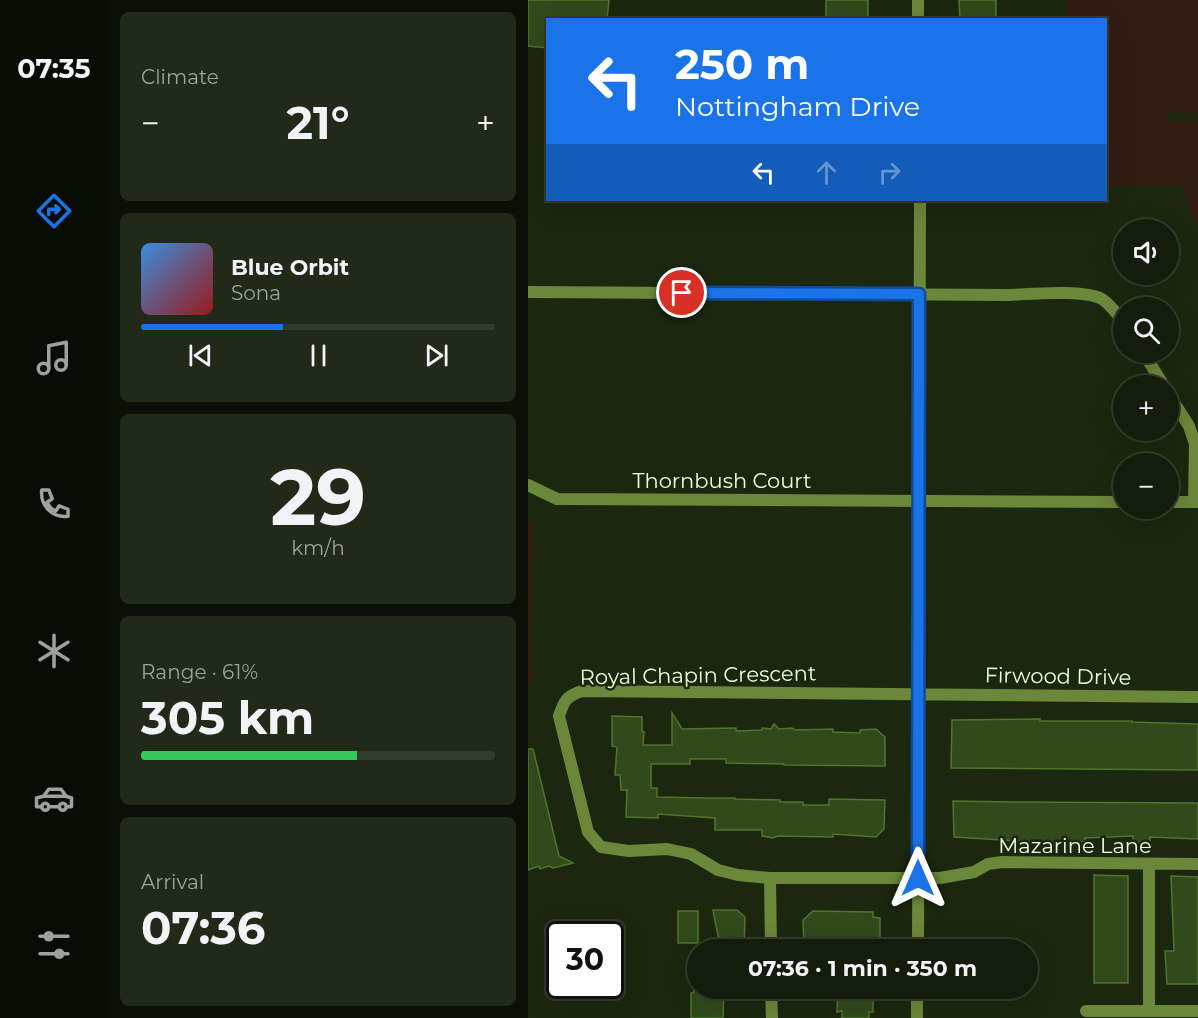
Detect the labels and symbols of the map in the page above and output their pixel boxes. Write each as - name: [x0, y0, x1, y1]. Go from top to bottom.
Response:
- pin: [656, 267, 707, 318]
- street label: Thornbush Court: [632, 468, 812, 493]
- street label: Royal Chapin Crescent: [579, 660, 817, 690]
- street label: Firwood Drive: [984, 662, 1132, 690]
- street label: Mazarine Lane: [998, 833, 1152, 858]
- position arrow: [886, 846, 950, 910]
- speed limit sign: 30: [546, 921, 624, 999]

